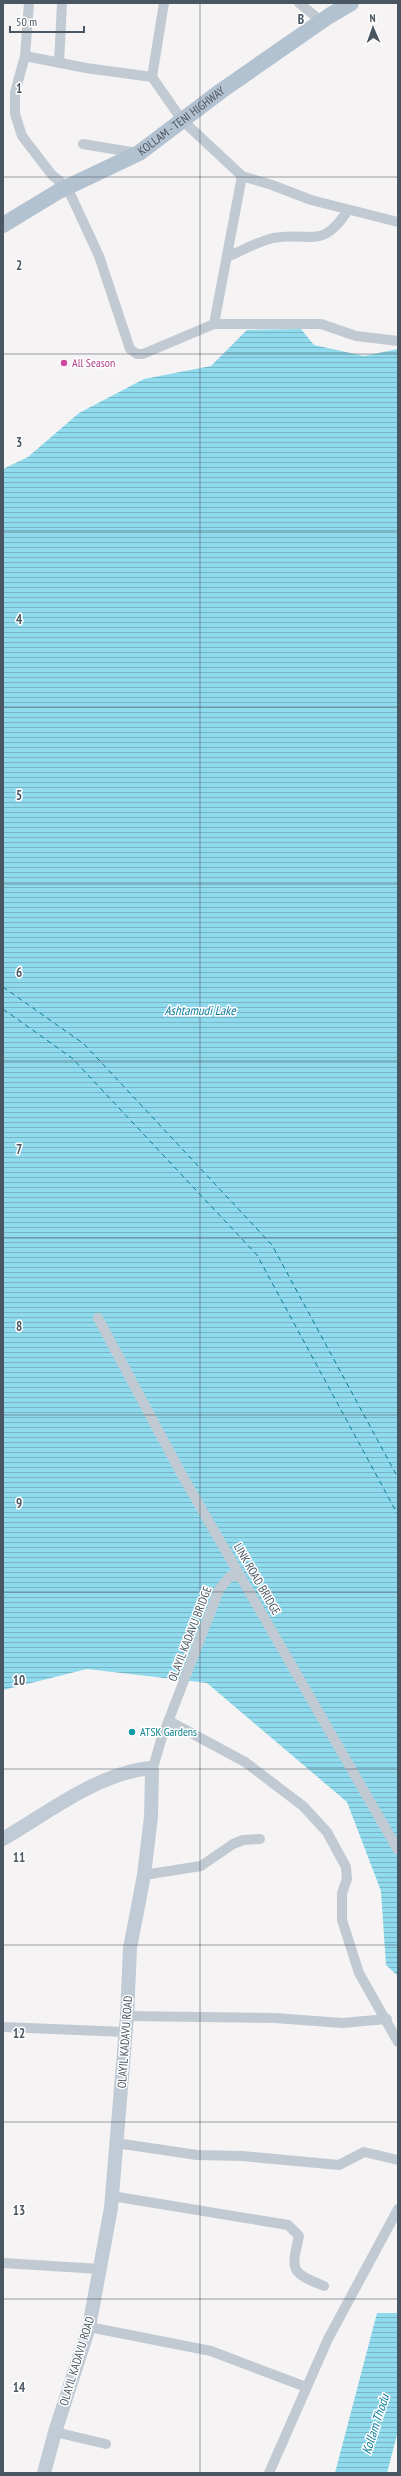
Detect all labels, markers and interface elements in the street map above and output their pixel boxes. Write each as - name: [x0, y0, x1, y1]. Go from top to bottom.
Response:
- scale bar: [10, 8, 84, 34]
- north arrow: [353, 8, 393, 48]
- text: B: [298, 11, 304, 28]
- text: N: [369, 11, 376, 25]
- text: 50 m: [16, 14, 37, 29]
- text: 1: [16, 80, 22, 97]
- street label: KOLLAM - TENI HIGHWAY: [134, 83, 228, 158]
- text: 2: [16, 257, 22, 274]
- place label: All Season: [72, 355, 115, 370]
- marker: All Season: [59, 358, 69, 368]
- text: 3: [16, 434, 22, 451]
- text: 4: [16, 611, 23, 628]
- text: 5: [16, 787, 22, 804]
- text: 6: [16, 964, 22, 981]
- water label: Ashtamudi Lake: [164, 1002, 237, 1019]
- text: 7: [16, 1141, 22, 1158]
- text: 8: [16, 1318, 22, 1335]
- text: 9: [16, 1495, 22, 1512]
- street label: LINK ROAD BRIDGE: [231, 1540, 284, 1617]
- street label: OLAYIL KADAVU BRIDGE: [165, 1584, 215, 1683]
- text: 10: [13, 1672, 25, 1689]
- place label: ATSK Gardens: [140, 1724, 197, 1739]
- marker: ATSK Gardens: [127, 1727, 137, 1737]
- text: 11: [13, 1849, 25, 1866]
- street label: OLAYIL KADAVU ROAD: [114, 1995, 135, 2089]
- text: 12: [13, 2025, 25, 2042]
- text: 13: [13, 2202, 25, 2219]
- street label: OLAYIL KADAVU ROAD: [56, 2314, 97, 2407]
- text: 14: [13, 2379, 26, 2396]
- water label: Kollam Thodu: [358, 2391, 394, 2456]

